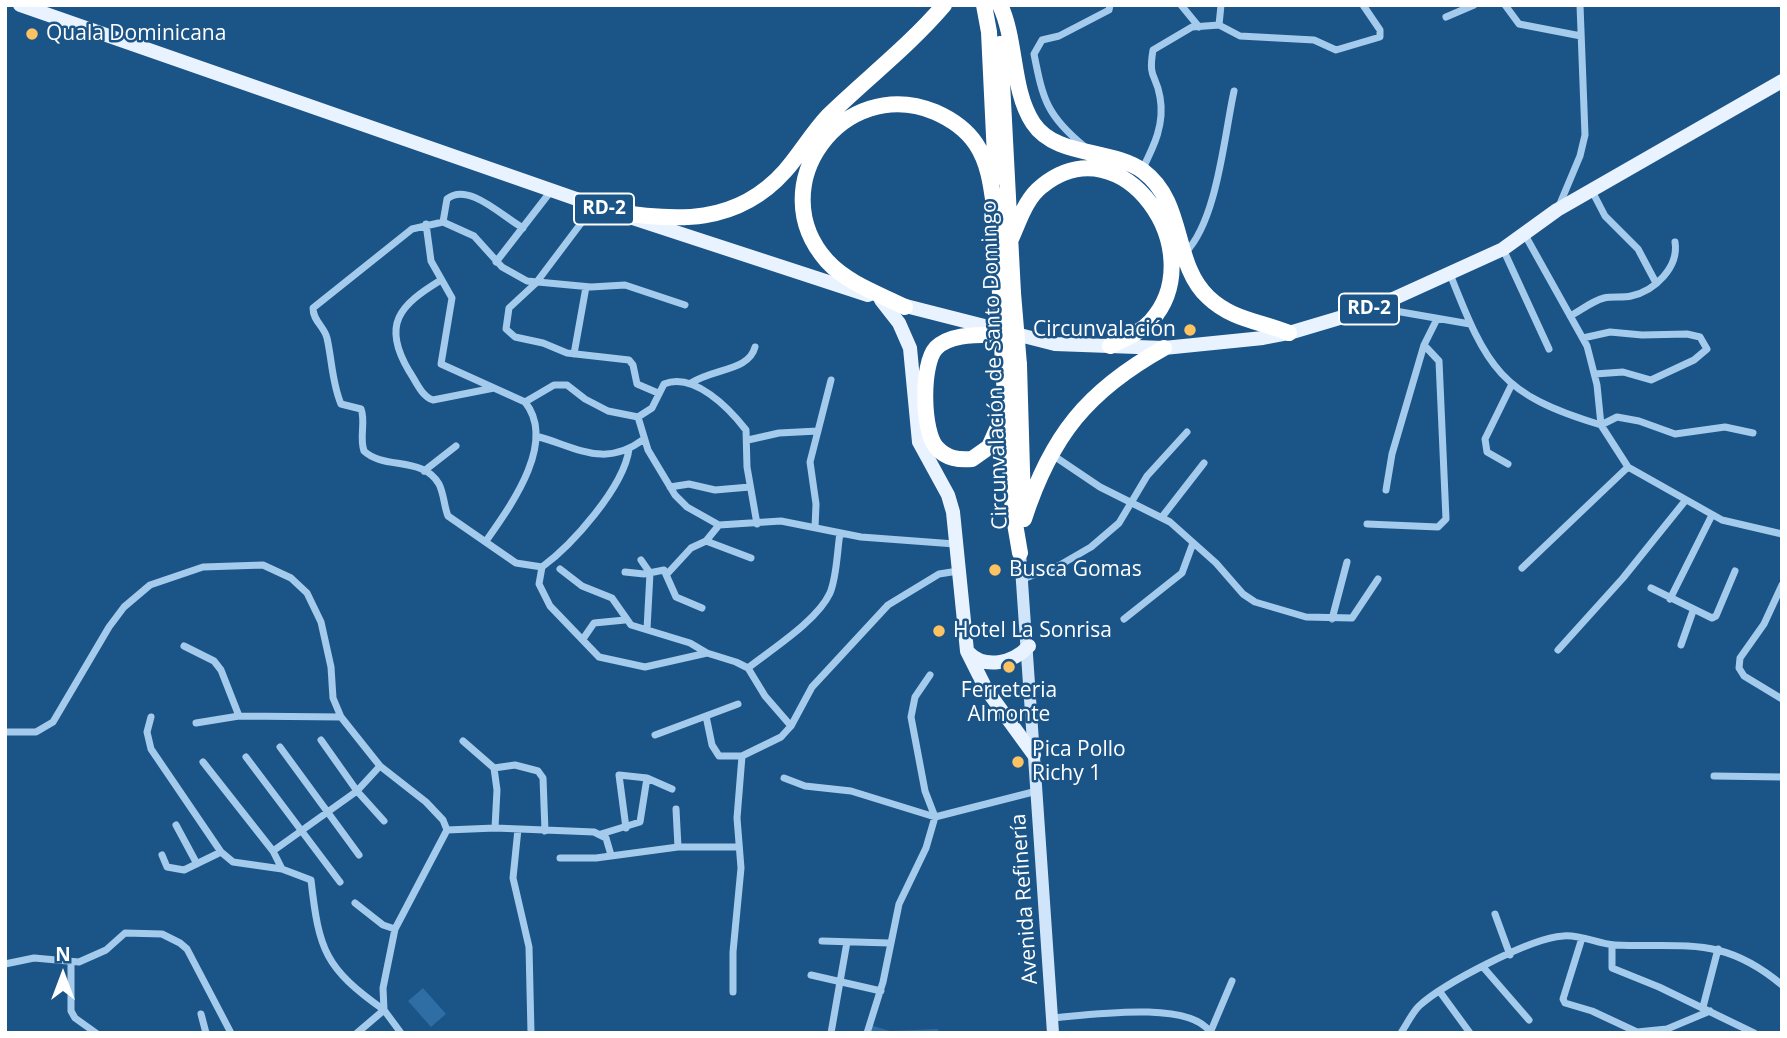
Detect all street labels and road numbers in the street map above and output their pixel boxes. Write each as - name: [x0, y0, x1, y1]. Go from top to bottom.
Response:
- road number: RD-2: [574, 194, 634, 224]
- street label: Circunvalación de Santo Domingo: [977, 200, 1013, 530]
- road number: RD-2: [1339, 294, 1399, 324]
- street label: Avenida Refinería: [1006, 813, 1044, 985]

